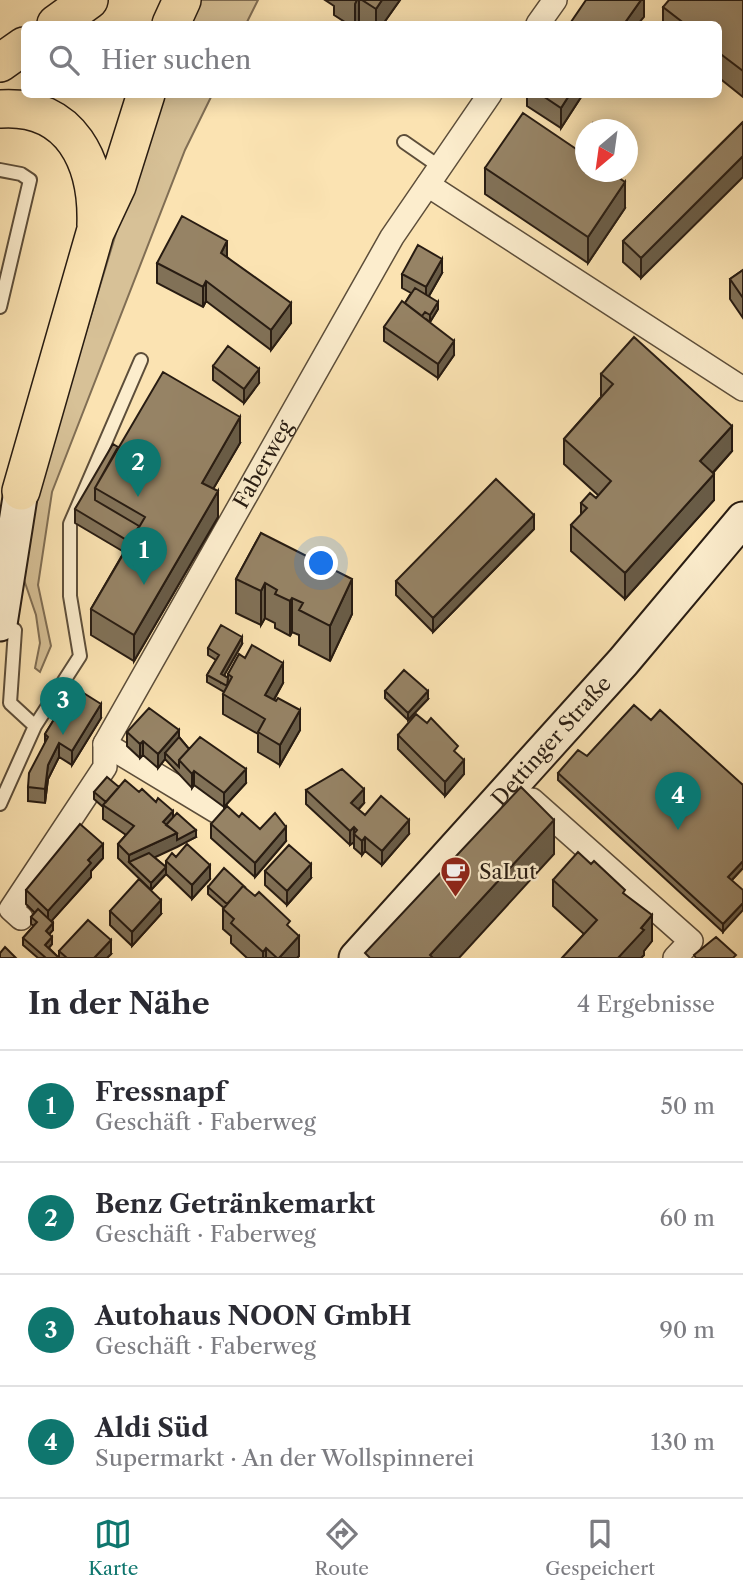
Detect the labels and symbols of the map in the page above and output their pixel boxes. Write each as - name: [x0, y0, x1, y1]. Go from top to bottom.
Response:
- north arrow: [575, 119, 638, 182]
- street label: Faberweg: [228, 415, 298, 513]
- pin: 2: [115, 439, 161, 497]
- pin: 1: [121, 527, 167, 585]
- your location: [304, 546, 338, 580]
- street label: Dettinger Straße: [486, 671, 616, 811]
- pin: 3: [40, 677, 86, 735]
- pin: 4: [655, 772, 701, 830]
- cafe icon: SaLut: [439, 855, 473, 899]
- place label: SaLut: [479, 859, 537, 884]

